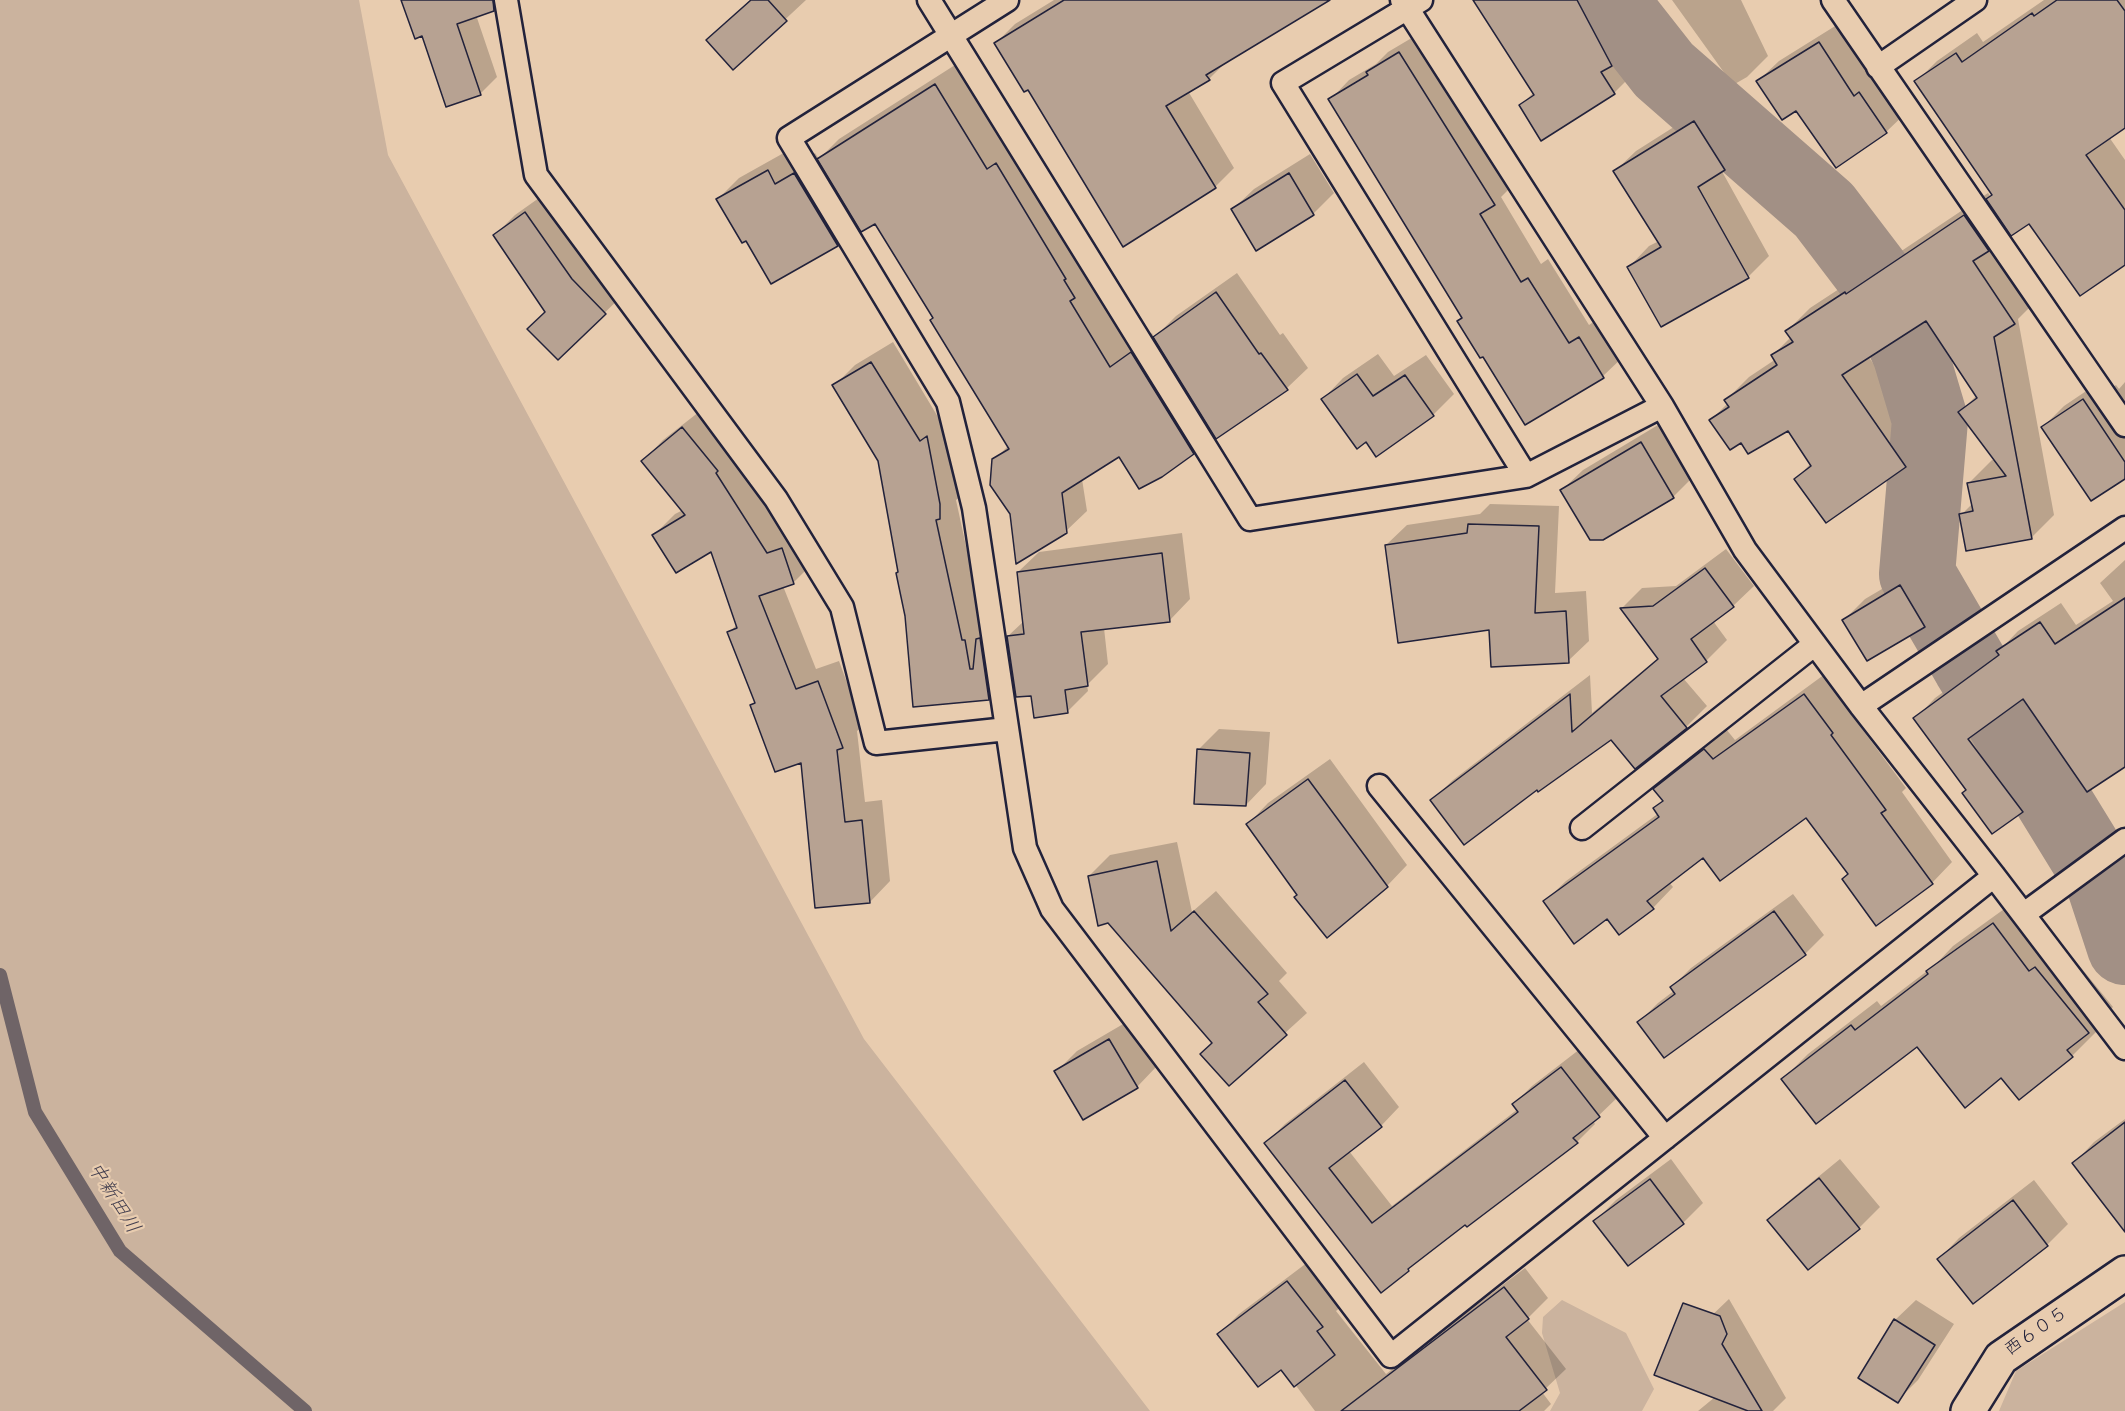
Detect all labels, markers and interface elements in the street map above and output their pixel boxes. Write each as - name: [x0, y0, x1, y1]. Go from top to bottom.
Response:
- water label: 中新田川: [81, 1159, 143, 1239]
- street label: 西６０５: [2001, 1304, 2073, 1362]

